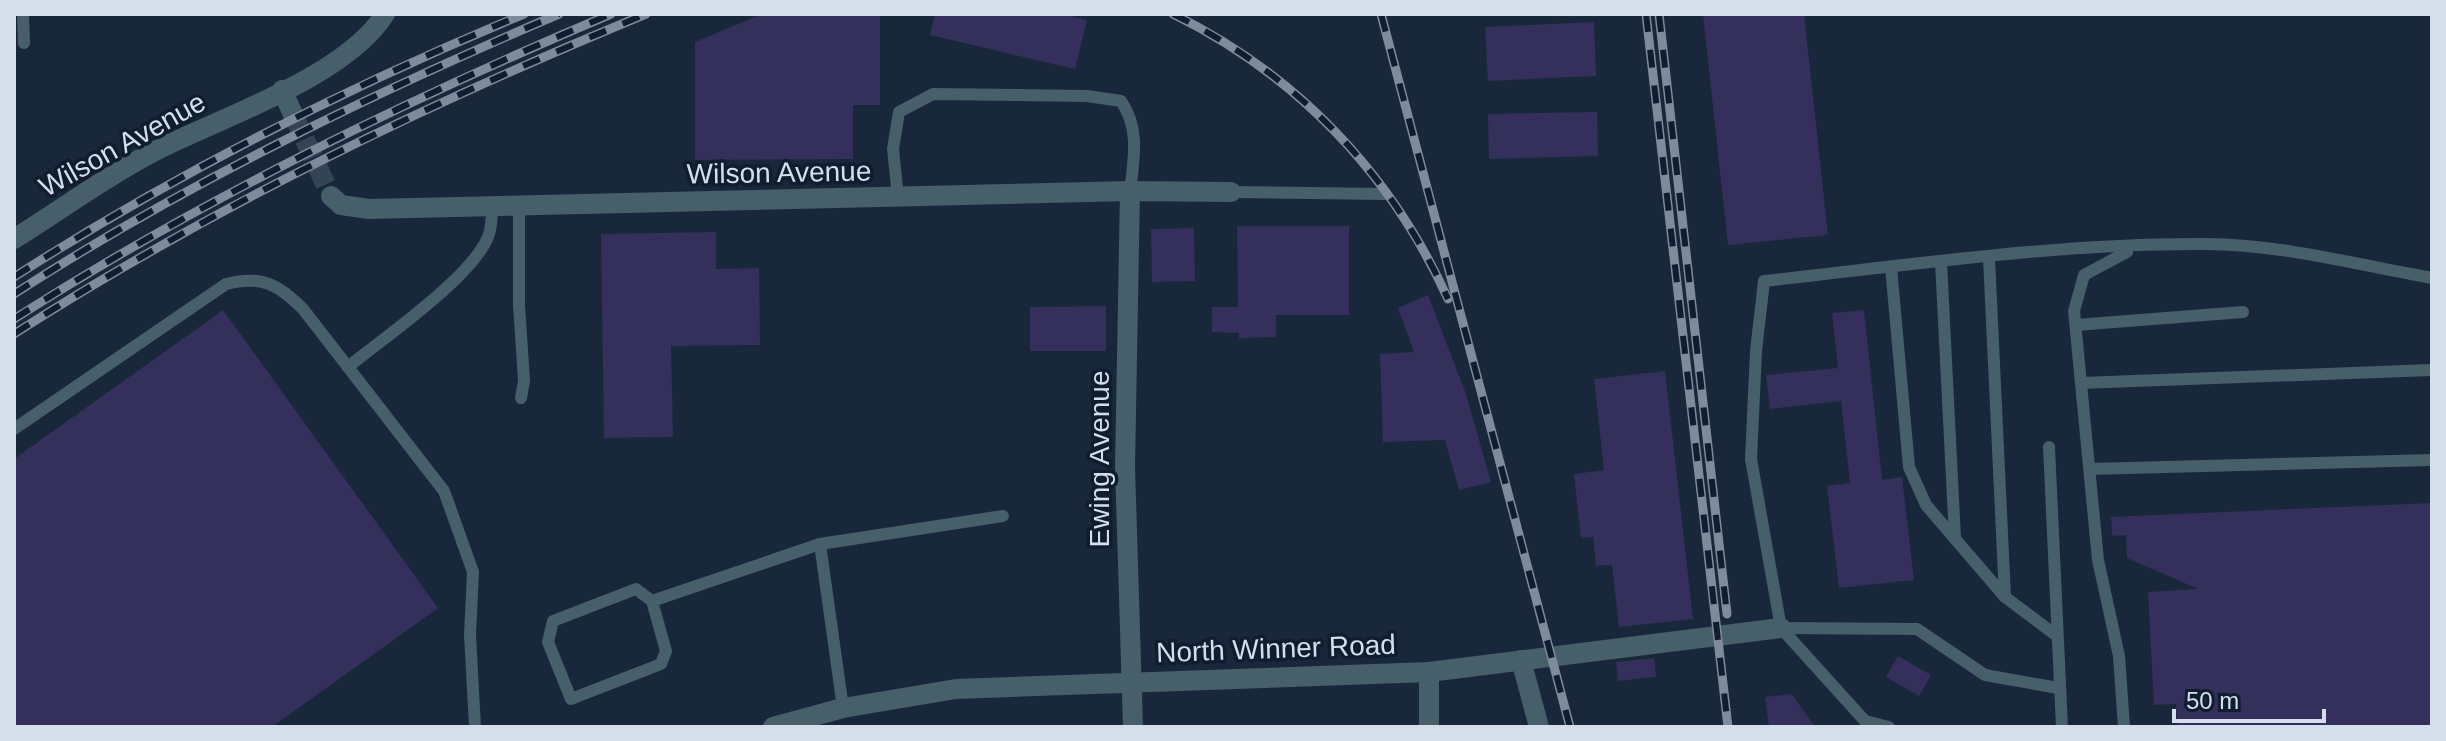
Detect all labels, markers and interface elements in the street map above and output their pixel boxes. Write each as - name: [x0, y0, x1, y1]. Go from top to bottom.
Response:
- street label: Wilson Avenue: [34, 86, 211, 203]
- street label: Wilson Avenue: [686, 155, 872, 190]
- street label: Ewing Avenue: [1084, 371, 1115, 547]
- street label: North Winner Road: [1156, 629, 1396, 668]
- scale bar: [2174, 673, 2324, 723]
- text: 50 m: [2186, 687, 2239, 714]

